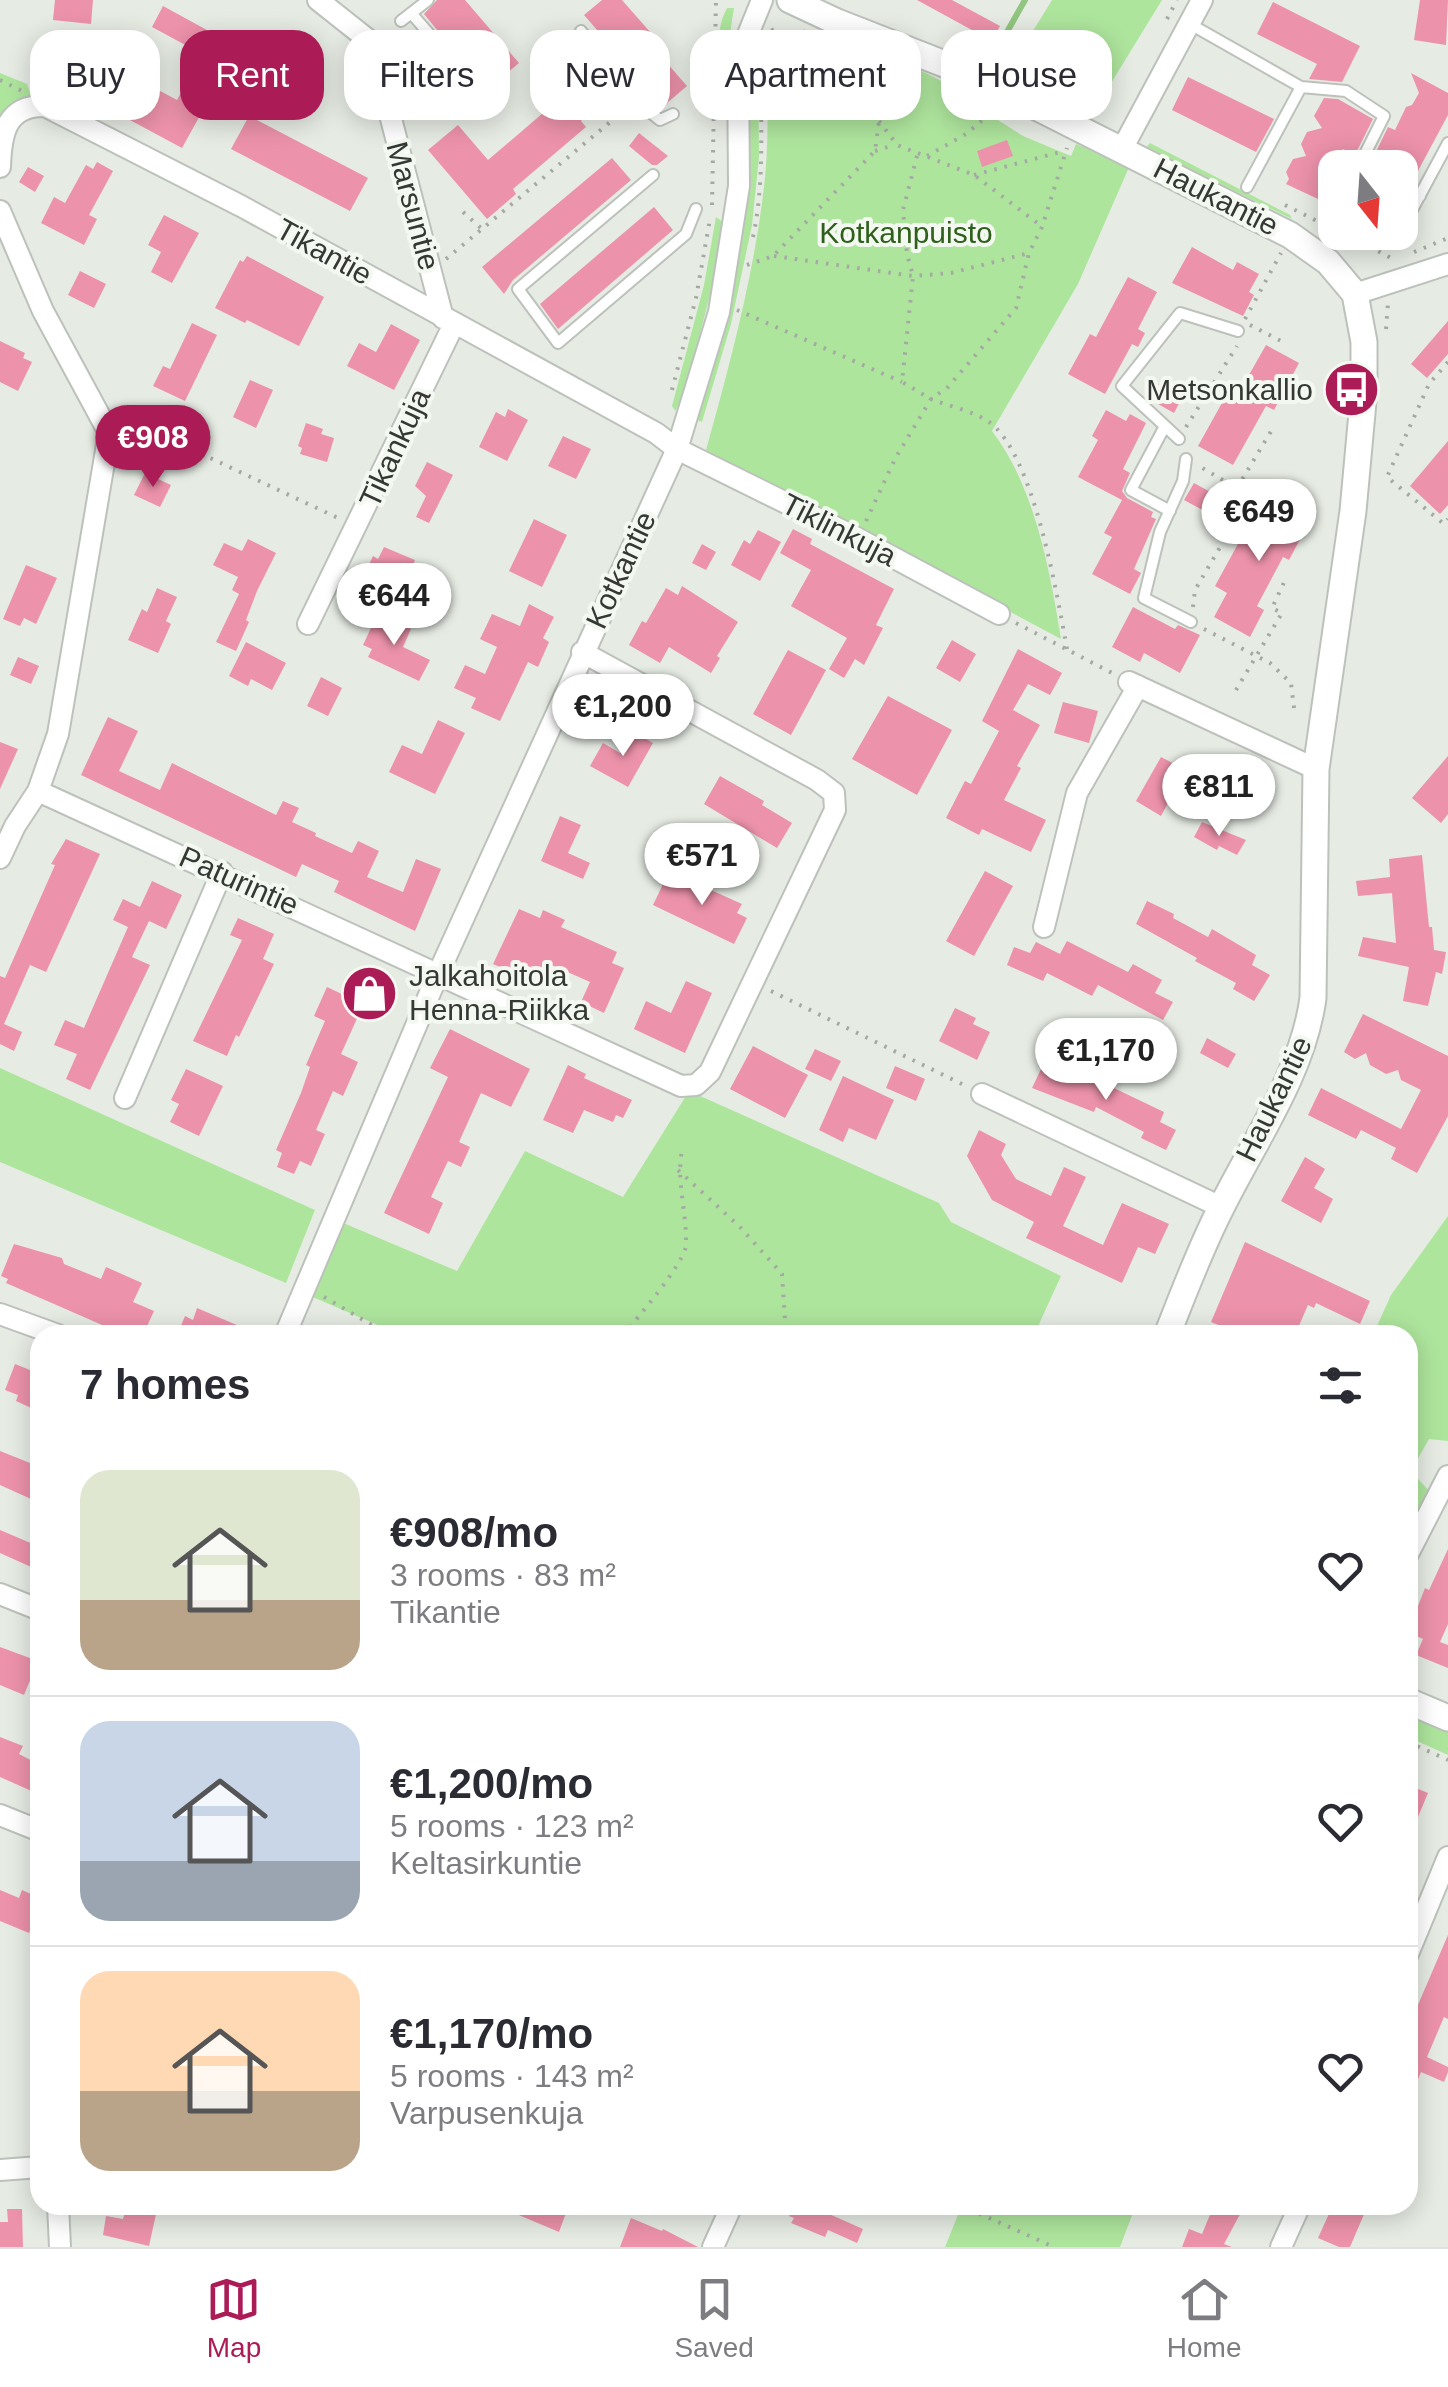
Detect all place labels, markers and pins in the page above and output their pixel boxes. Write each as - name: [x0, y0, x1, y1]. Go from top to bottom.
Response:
- bus stop icon: Metsonkallio: [1322, 360, 1382, 420]
- place label: Metsonkallio: [1146, 373, 1313, 406]
- pin: €908: [94, 405, 212, 490]
- pin: €649: [1200, 479, 1318, 564]
- pin: €644: [335, 563, 453, 648]
- pin: €1,200: [542, 674, 704, 759]
- pin: €811: [1160, 754, 1278, 839]
- pin: €571: [643, 823, 761, 908]
- place label: Jalkahoitola Henna-Riikka: [409, 959, 589, 1026]
- shop icon: Jalkahoitola Henna-Riikka: [340, 963, 400, 1023]
- pin: €1,170: [1025, 1018, 1187, 1103]

